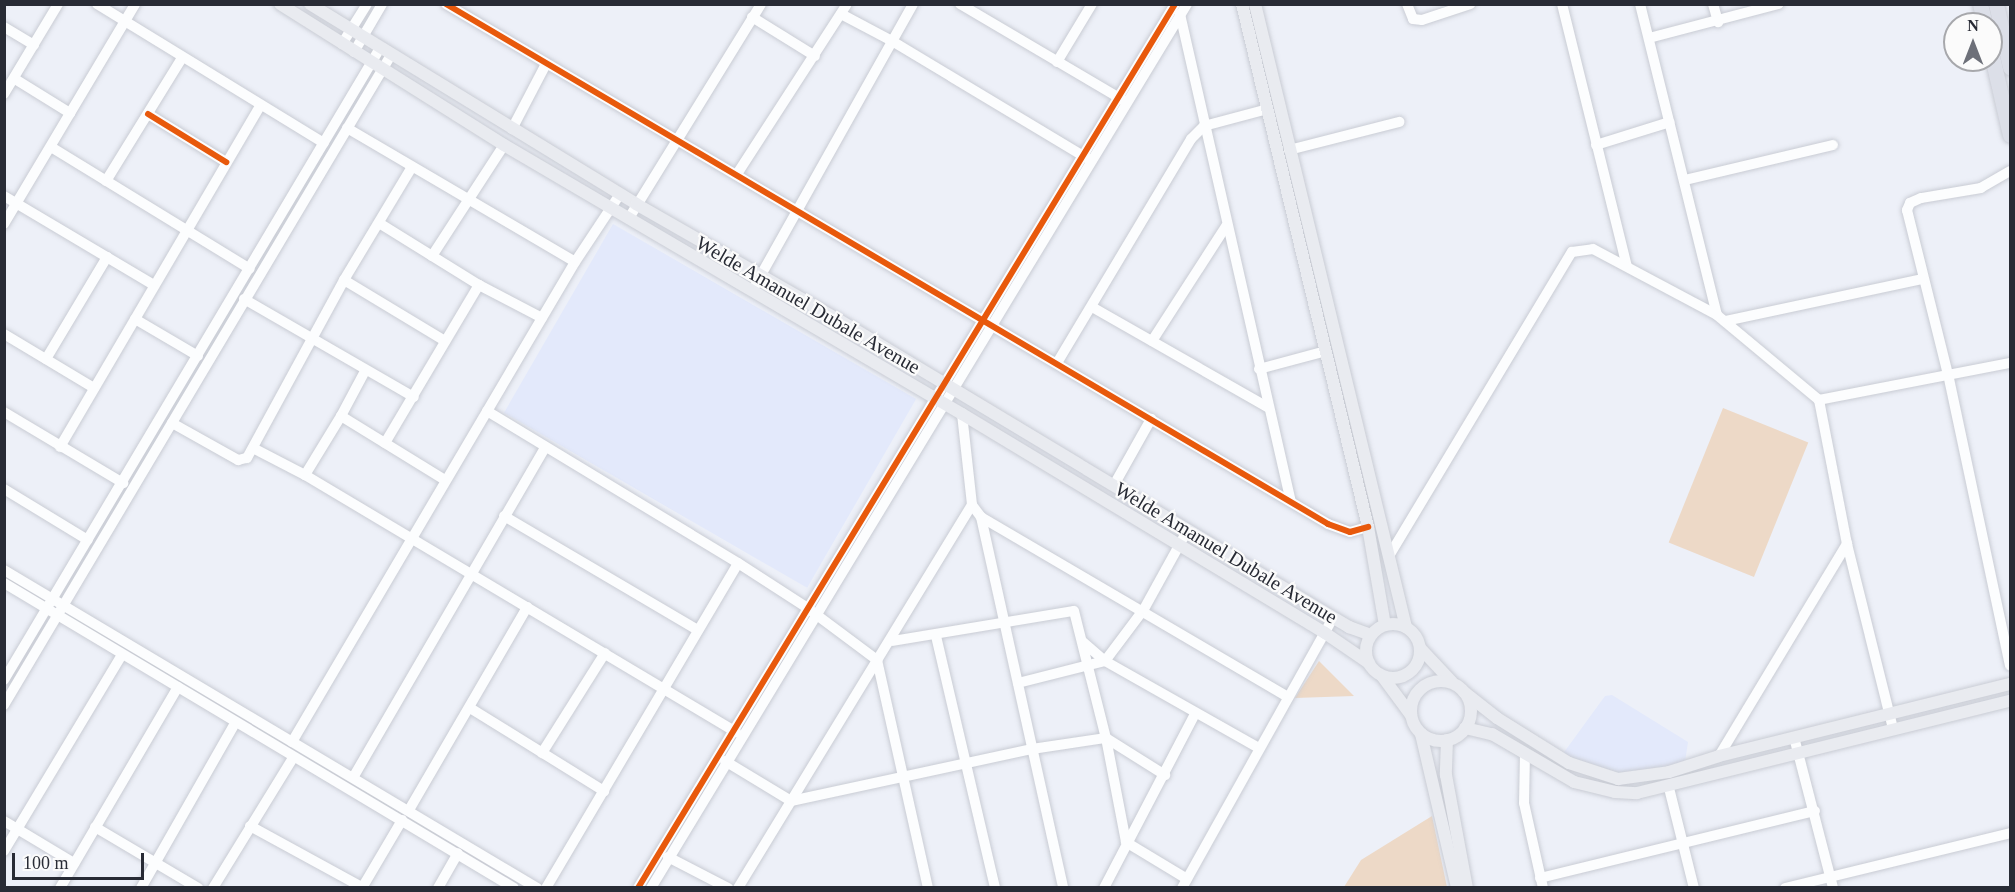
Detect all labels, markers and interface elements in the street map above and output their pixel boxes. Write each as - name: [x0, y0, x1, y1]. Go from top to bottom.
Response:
- north arrow: [1943, 12, 2003, 72]
- text: N: [1967, 17, 1979, 34]
- street label: Welde Amanuel Dubale Avenue: [691, 230, 925, 380]
- street label: Welde Amanuel Dubale Avenue: [1110, 476, 1342, 630]
- scale bar: [15, 841, 147, 879]
- text: 100 m: [23, 853, 69, 873]

